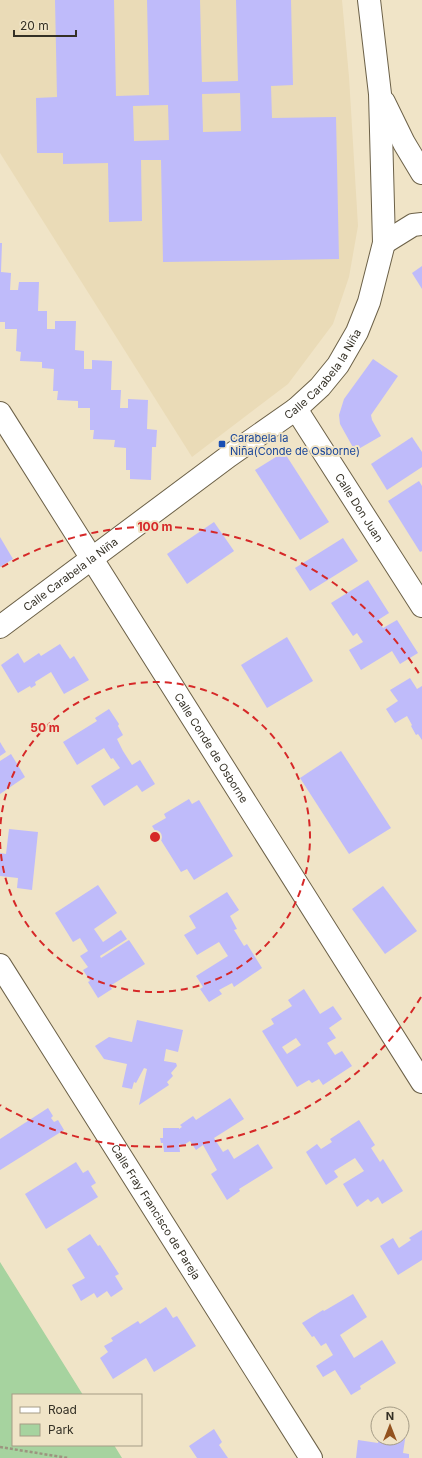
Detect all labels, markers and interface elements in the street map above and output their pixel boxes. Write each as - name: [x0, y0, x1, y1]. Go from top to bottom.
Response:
- scale bar: [14, 12, 76, 38]
- text: 20 m: [20, 18, 49, 33]
- street label: Calle Carabela la Niña: [281, 326, 364, 422]
- place label: Carabela la Niña(Conde de Osborne): [230, 431, 360, 458]
- marker: Carabela la Niña(Conde de Osborne): [217, 439, 227, 449]
- street label: Calle Don Juan: [332, 471, 386, 544]
- text: 100 m: [137, 519, 173, 534]
- street label: Calle Carabela la Niña: [20, 535, 121, 614]
- street label: Calle Conde de Osborne: [171, 690, 251, 806]
- text: 50 m: [30, 720, 60, 735]
- centre of rings: [148, 830, 162, 844]
- street label: Calle Fray Francisco de Pareja: [108, 1142, 204, 1282]
- legend: [12, 1394, 142, 1446]
- text: Road: [48, 1402, 77, 1417]
- north arrow: [370, 1406, 410, 1446]
- text: N: [386, 1409, 394, 1423]
- text: Park: [48, 1422, 74, 1437]

